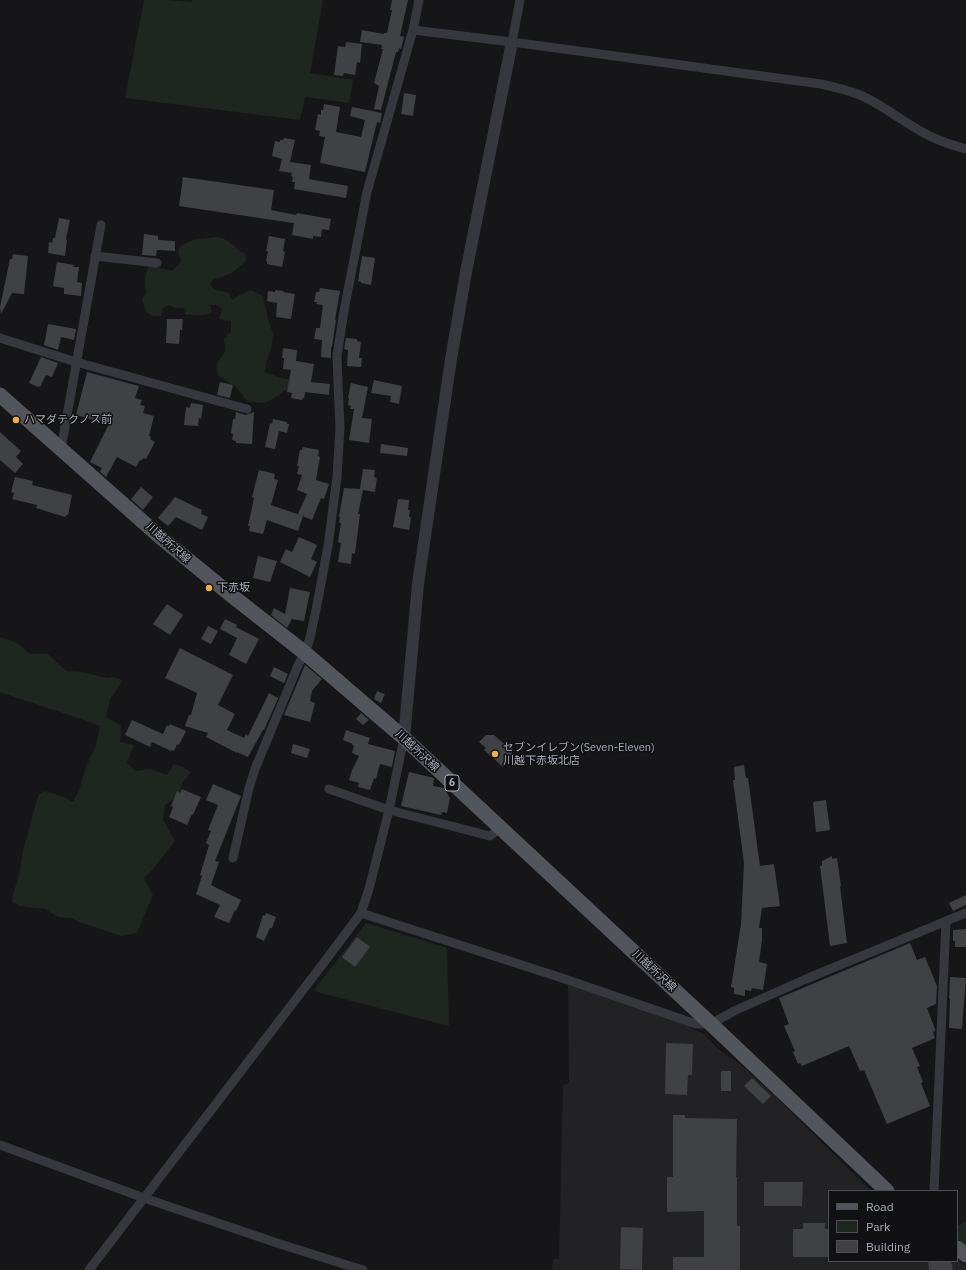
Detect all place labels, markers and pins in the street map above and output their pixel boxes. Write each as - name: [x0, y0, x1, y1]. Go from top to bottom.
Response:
- place label: ハマダテクノス前: [24, 413, 112, 427]
- marker: ハマダテクノス前: [11, 415, 21, 425]
- place label: 下赤坂: [217, 581, 250, 595]
- marker: 下赤坂: [204, 583, 214, 593]
- place label: セブンイレブン(Seven-Eleven) 川越下赤坂北店: [503, 741, 655, 767]
- marker: セブンイレブン(Seven-Eleven) 川越下赤坂北店: [490, 749, 500, 759]

